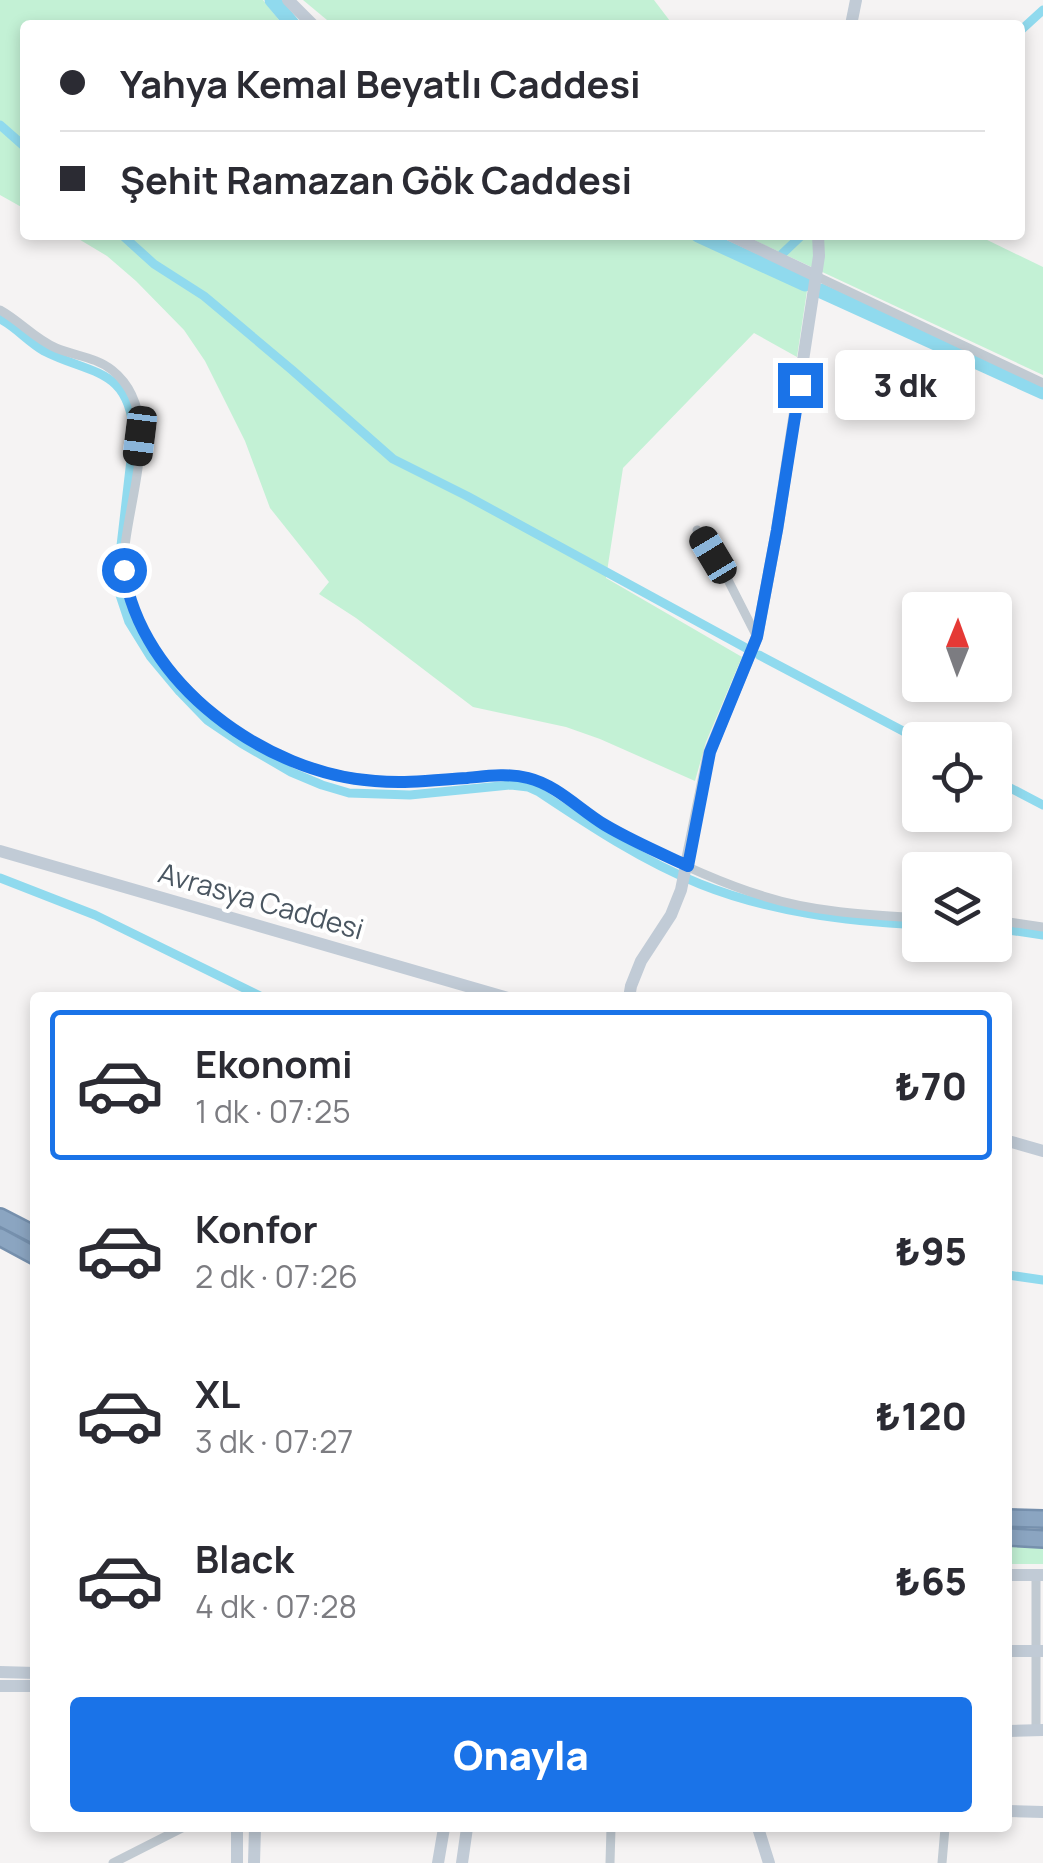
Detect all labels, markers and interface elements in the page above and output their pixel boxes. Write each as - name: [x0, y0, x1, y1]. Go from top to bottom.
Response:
- text: Yahya Kemal Beyatlı Caddesi: [120, 57, 641, 109]
- text: Şehit Ramazan Gök Caddesi: [120, 153, 632, 205]
- callout: 3 dk: [835, 350, 975, 420]
- route end: [778, 363, 823, 408]
- text: 3 dk: [874, 363, 936, 407]
- car: [121, 404, 159, 468]
- car: [685, 522, 741, 588]
- route start: [102, 548, 147, 593]
- north arrow: [902, 592, 1012, 702]
- map controls: [902, 592, 1012, 962]
- button: locate: [902, 722, 1012, 832]
- button: layers: [902, 852, 1012, 962]
- street label: Avrasya Caddesi: [154, 853, 368, 947]
- text: Ekonomi: [195, 1037, 353, 1089]
- icon: car: [75, 1040, 165, 1130]
- text: ₺70: [895, 1059, 967, 1111]
- text: 1 dk · 07:25: [195, 1089, 351, 1133]
- text: Konfor: [195, 1202, 318, 1254]
- icon: car: [75, 1205, 165, 1295]
- text: ₺95: [895, 1224, 967, 1276]
- text: 2 dk · 07:26: [195, 1254, 358, 1298]
- text: XL: [195, 1367, 240, 1419]
- icon: car: [75, 1370, 165, 1460]
- text: ₺120: [875, 1389, 967, 1441]
- text: 3 dk · 07:27: [195, 1419, 353, 1463]
- text: Black: [195, 1532, 294, 1584]
- icon: car: [75, 1535, 165, 1625]
- text: ₺65: [895, 1554, 967, 1606]
- text: 4 dk · 07:28: [195, 1584, 357, 1628]
- button: Onayla: [70, 1697, 972, 1812]

